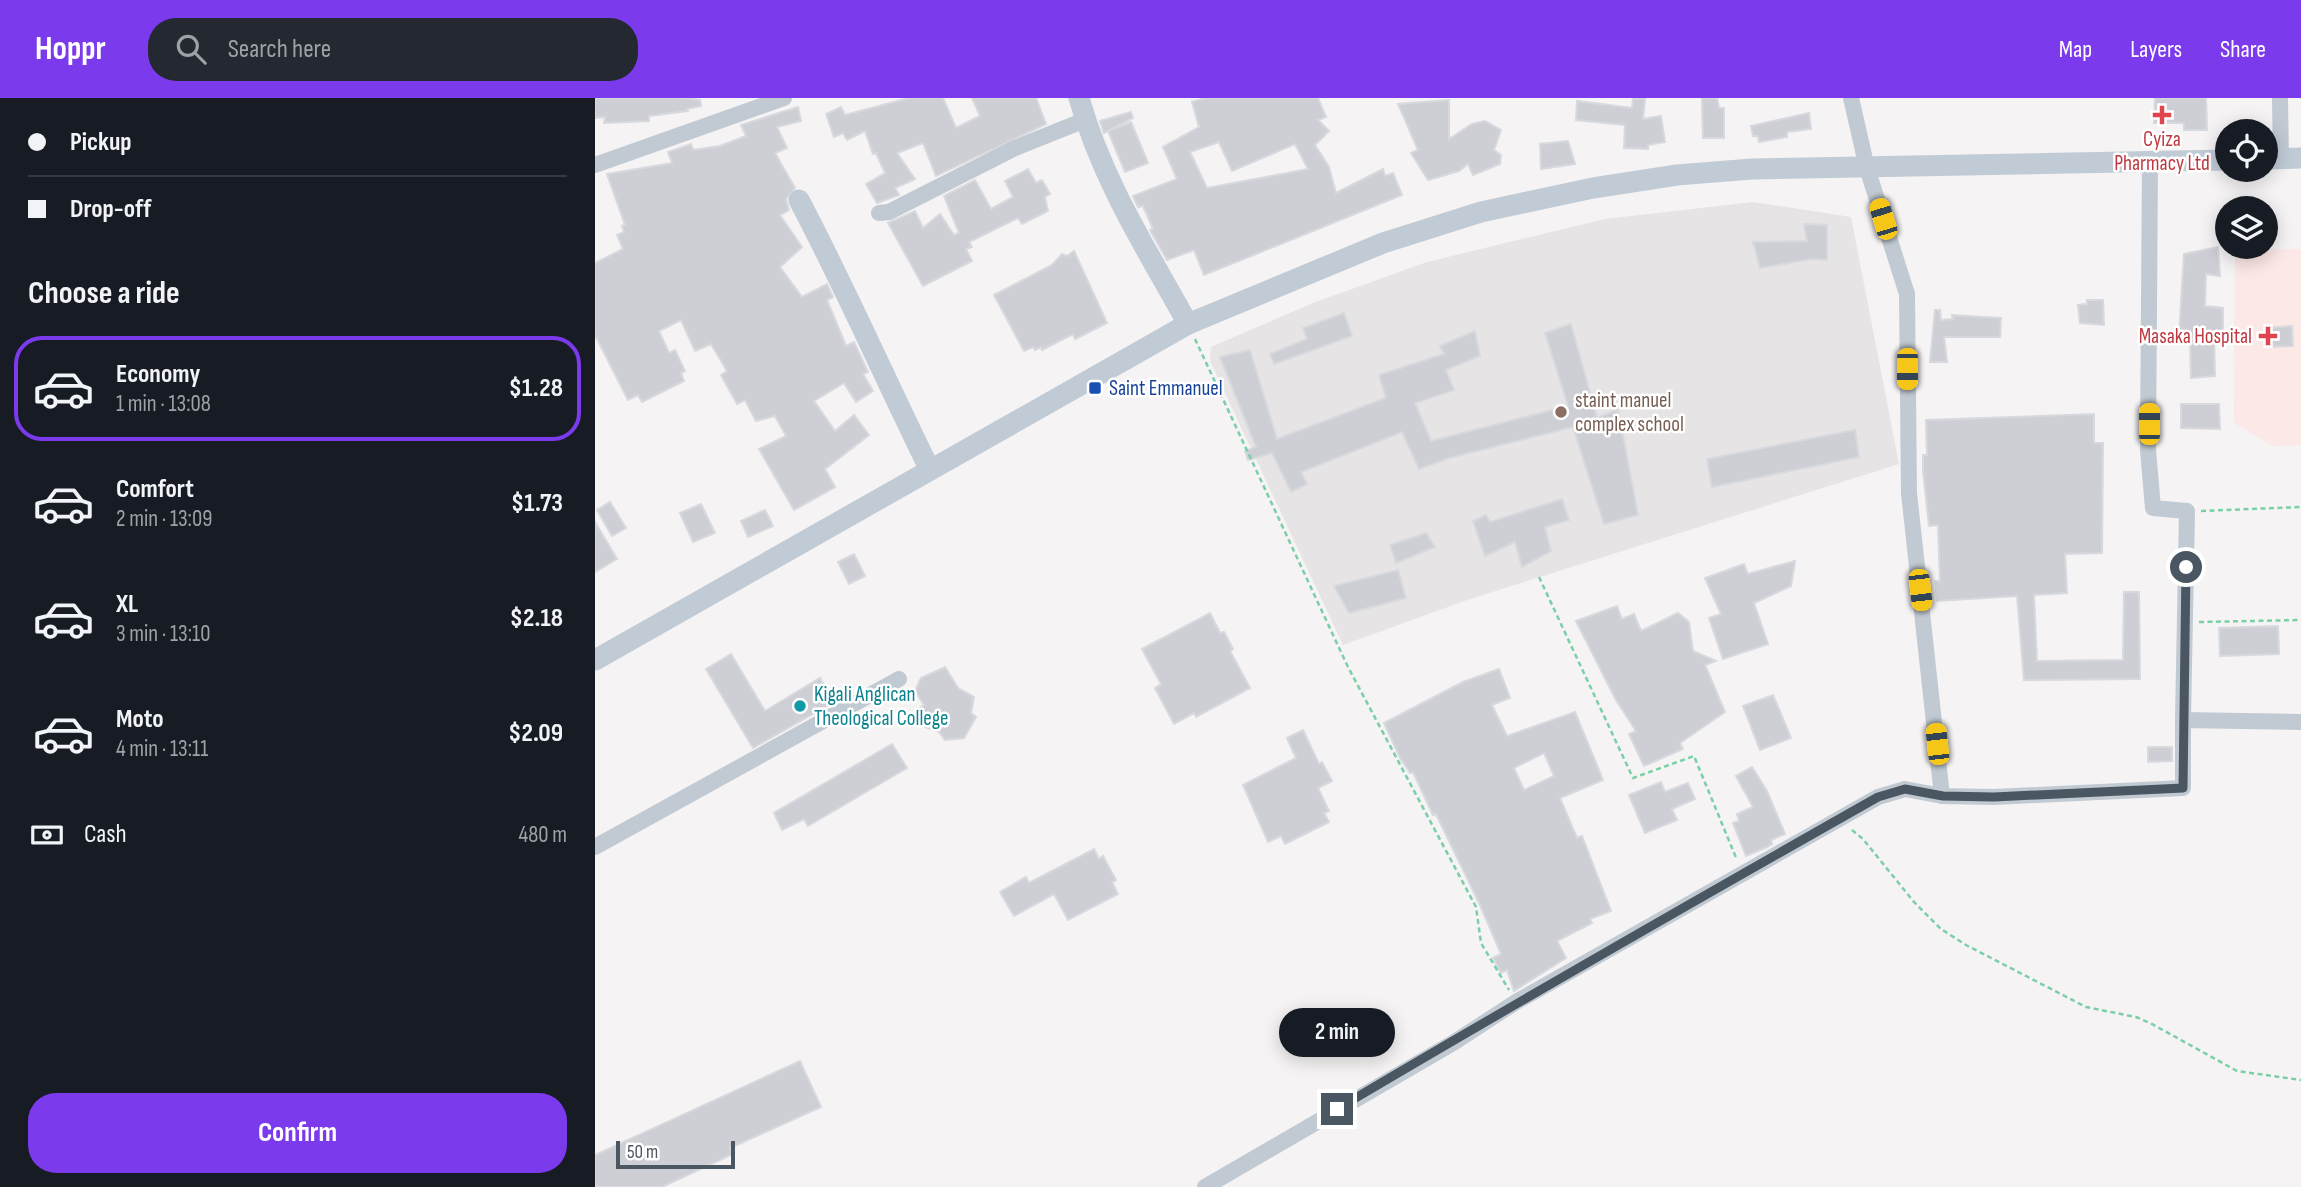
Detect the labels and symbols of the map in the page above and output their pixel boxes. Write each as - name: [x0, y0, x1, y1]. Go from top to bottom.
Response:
- marker: Cyiza Pharmacy Ltd: [2154, 107, 2170, 123]
- place label: Cyiza Pharmacy Ltd: [2114, 127, 2210, 176]
- car: [1867, 196, 1900, 242]
- place label: Masaka Hospital: [2139, 324, 2252, 349]
- marker: Masaka Hospital: [2258, 326, 2278, 346]
- car: [1897, 348, 1918, 390]
- place label: Saint Emmanuel: [1109, 376, 1223, 401]
- marker: Saint Emmanuel: [1087, 380, 1103, 396]
- place label: staint manuel complex school: [1575, 388, 1684, 437]
- car: [2139, 403, 2160, 445]
- marker: staint manuel complex school: [1553, 404, 1569, 420]
- route start: [2170, 551, 2202, 583]
- car: [1908, 568, 1933, 612]
- place label: Kigali Anglican Theological College: [814, 682, 948, 731]
- marker: Kigali Anglican Theological College: [792, 698, 808, 714]
- car: [1925, 722, 1950, 766]
- callout: 2 min: [1279, 1007, 1395, 1056]
- route end: [1321, 1093, 1353, 1125]
- scale bar: [616, 1138, 735, 1170]

